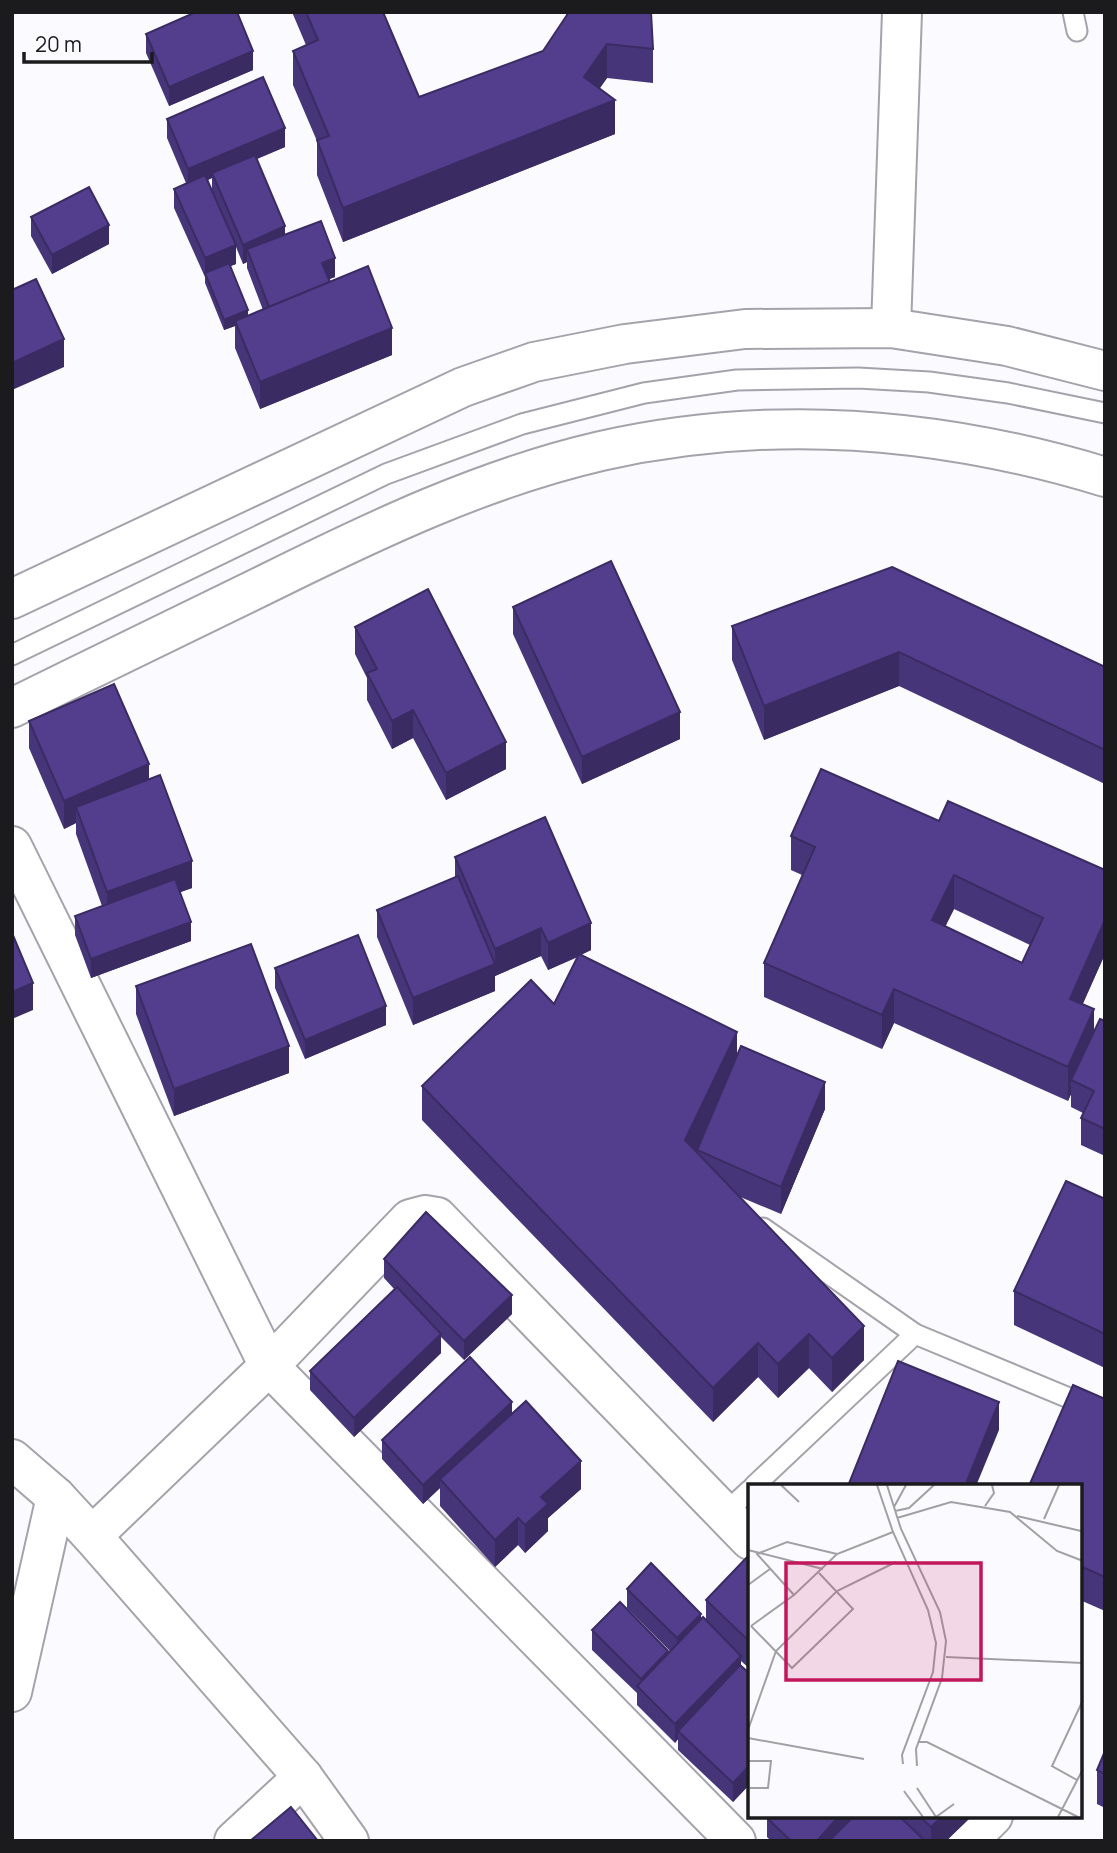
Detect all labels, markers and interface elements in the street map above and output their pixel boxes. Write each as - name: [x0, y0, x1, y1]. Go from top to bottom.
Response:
- scale bar: [24, 21, 152, 65]
- text: 20 m: [35, 30, 82, 58]
- inset map: [748, 1484, 1082, 1818]

